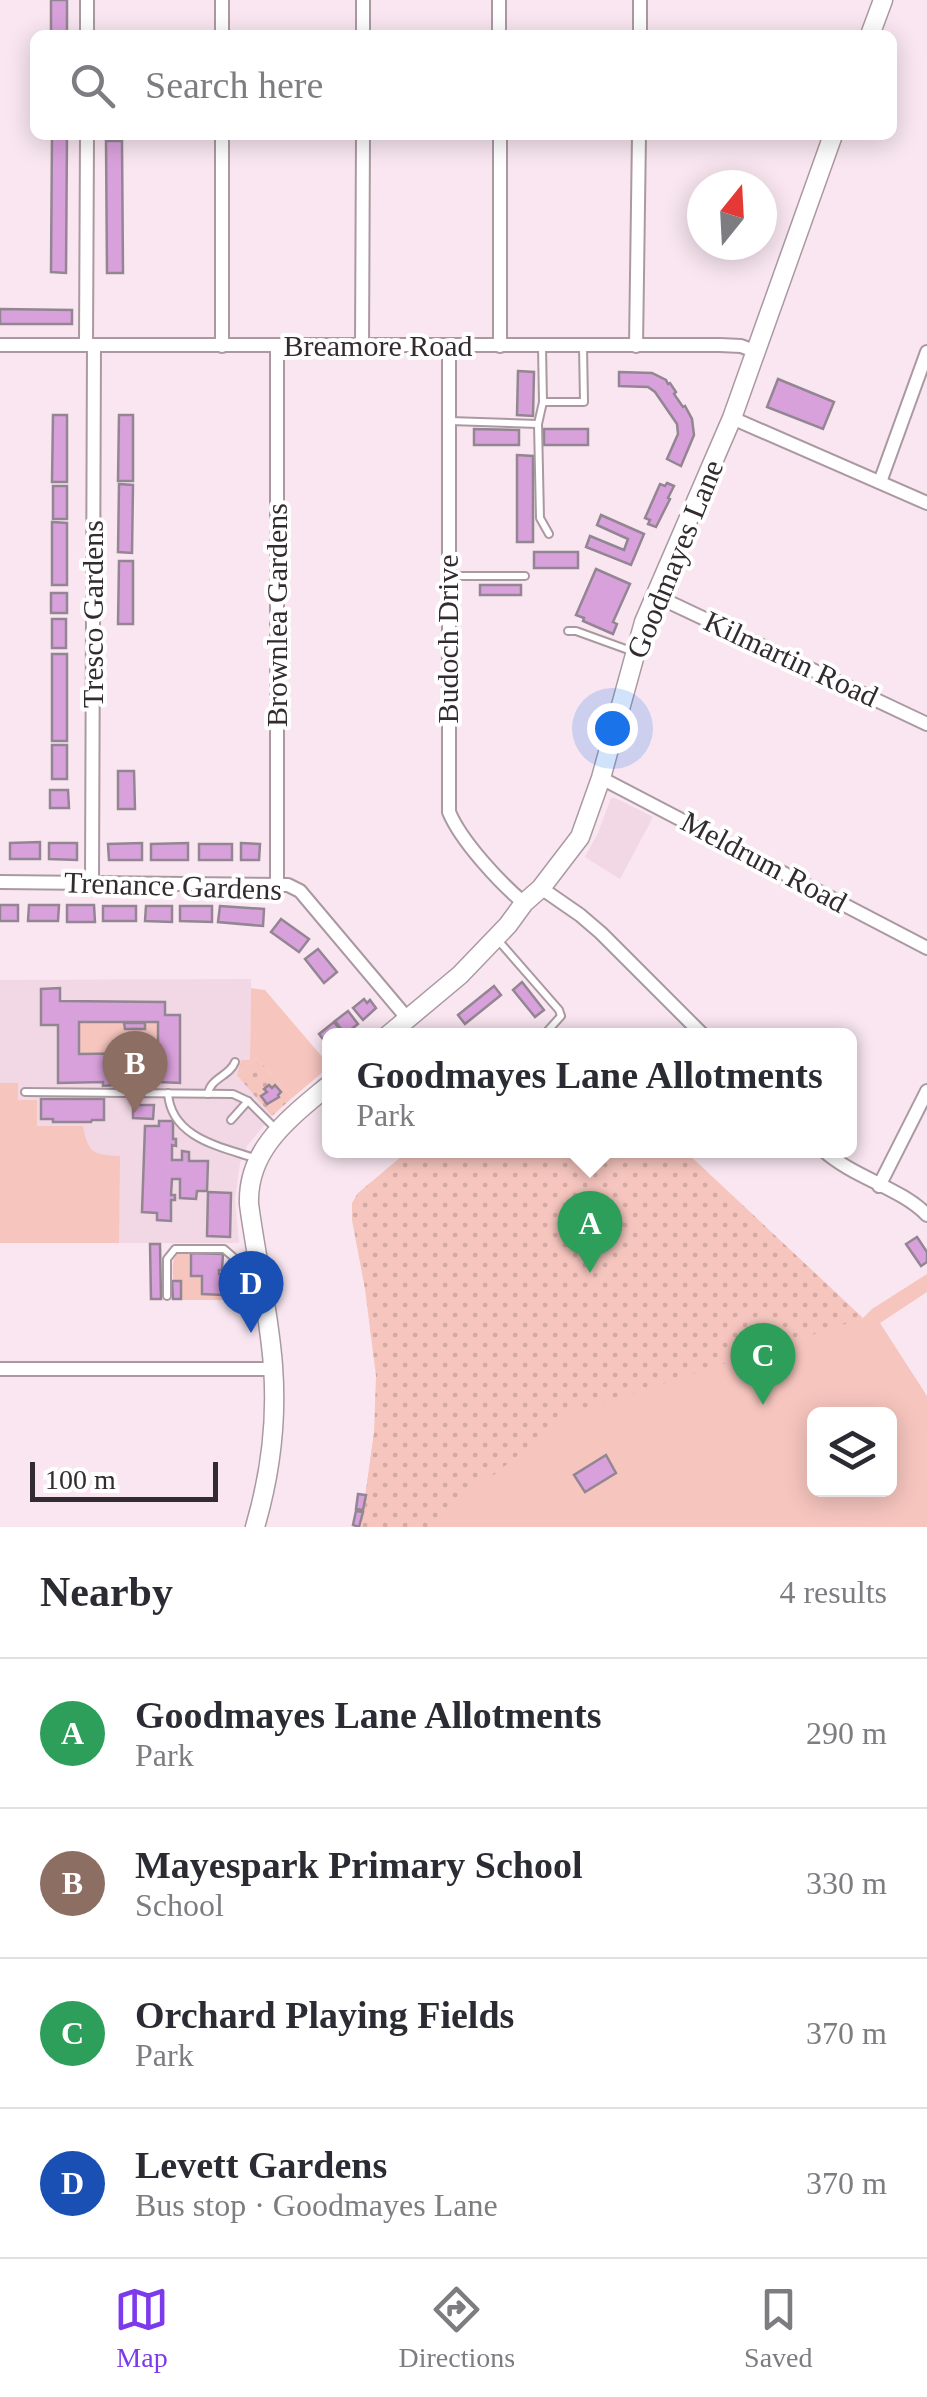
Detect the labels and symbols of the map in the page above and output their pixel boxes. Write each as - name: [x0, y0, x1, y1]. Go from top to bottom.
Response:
- north arrow: [687, 170, 777, 260]
- street label: Breamore Road: [283, 329, 473, 362]
- street label: Goodmayes Lane: [620, 455, 729, 663]
- street label: Brownlea Gardens: [260, 503, 293, 727]
- street label: Tresco Gardens: [76, 520, 109, 708]
- street label: Budoch Drive: [431, 554, 464, 724]
- street label: Kilmartin Road: [699, 604, 883, 713]
- your location: [587, 703, 638, 754]
- street label: Meldrum Road: [676, 804, 853, 919]
- street label: Trenance Gardens: [64, 865, 283, 906]
- pin: B: [102, 1030, 168, 1113]
- pin: A: [558, 1190, 622, 1273]
- pin: D: [218, 1250, 284, 1333]
- pin: C: [730, 1322, 796, 1405]
- scale bar: [30, 1457, 218, 1502]

